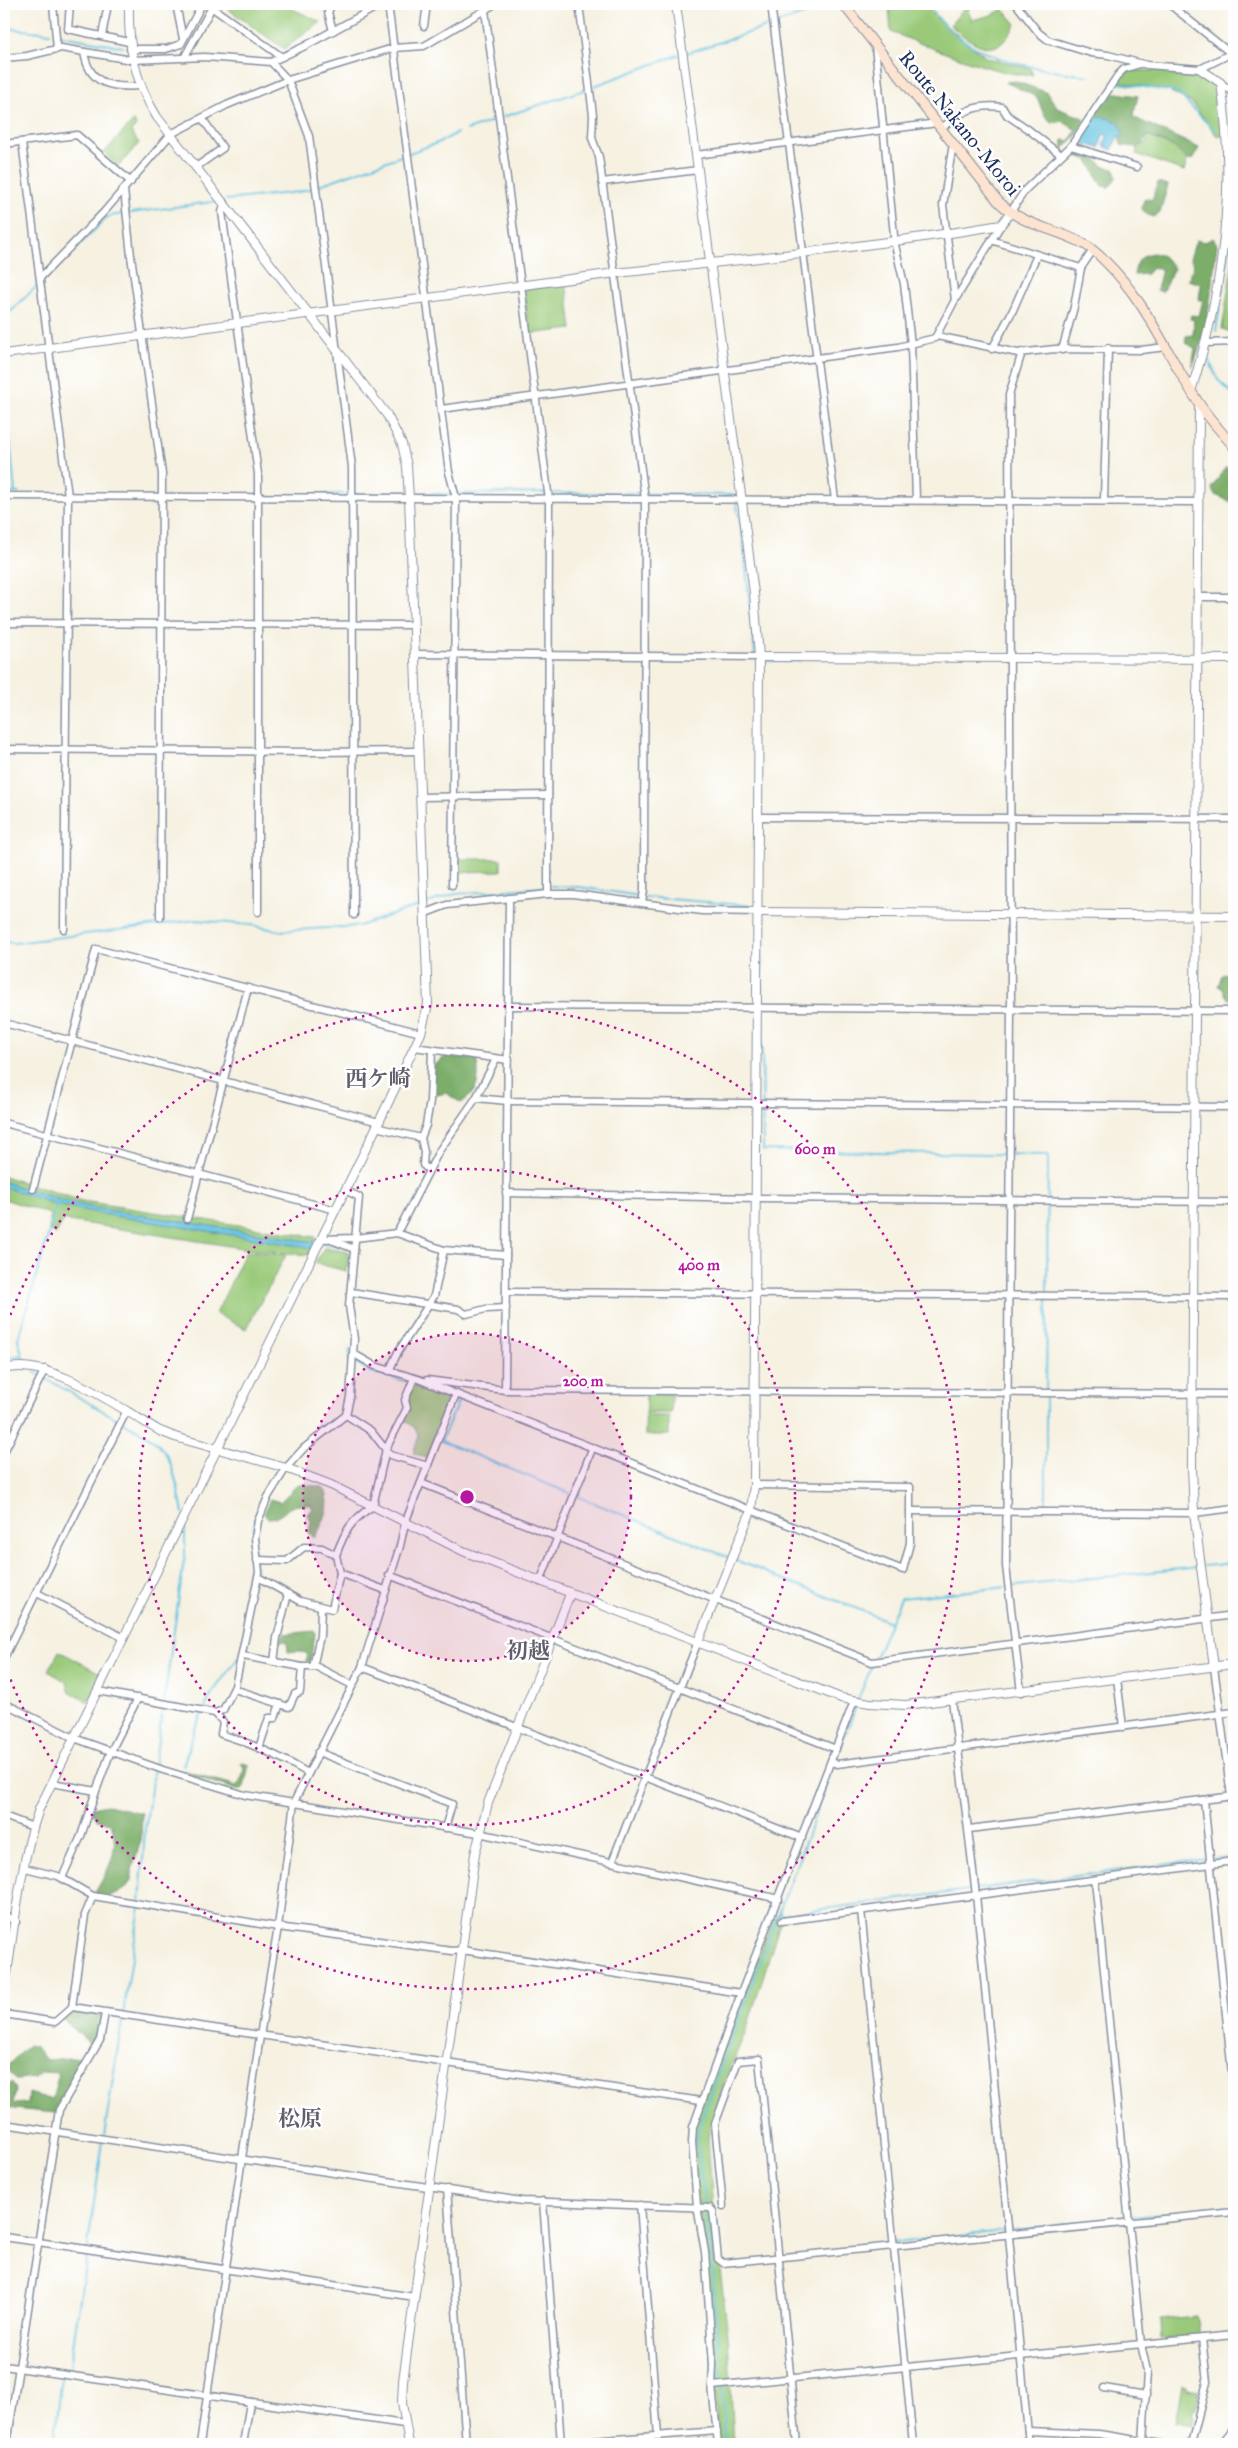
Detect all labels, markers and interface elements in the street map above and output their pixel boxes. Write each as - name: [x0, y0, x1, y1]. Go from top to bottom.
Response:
- street label: Route Nakano-Moroi: [894, 45, 1026, 201]
- district label: 西ケ崎: [345, 1065, 411, 1092]
- text: 600 m: [795, 1140, 836, 1158]
- text: 400 m: [678, 1256, 720, 1275]
- text: 200 m: [563, 1372, 604, 1390]
- centre of rings: [458, 1488, 476, 1506]
- district label: 初越: [506, 1637, 550, 1664]
- district label: 松原: [278, 2105, 322, 2132]

